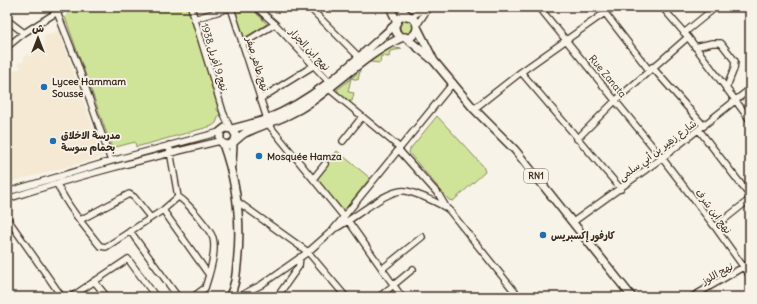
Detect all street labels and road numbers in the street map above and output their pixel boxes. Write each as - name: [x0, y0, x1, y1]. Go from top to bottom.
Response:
- street label: نهج 9 أفريل 1938: [197, 22, 231, 93]
- street label: نهج ابن الجزار: [285, 24, 333, 74]
- street label: نهج طاهر صفر: [242, 34, 272, 93]
- street label: Rue Zanata: [586, 52, 629, 101]
- street label: شارع زهير بن أبي سلمى: [616, 117, 701, 186]
- road number: RN1: [524, 169, 548, 183]
- street label: نهج ابن شرف: [692, 186, 735, 237]
- street label: نهج اللوز: [698, 259, 736, 289]

